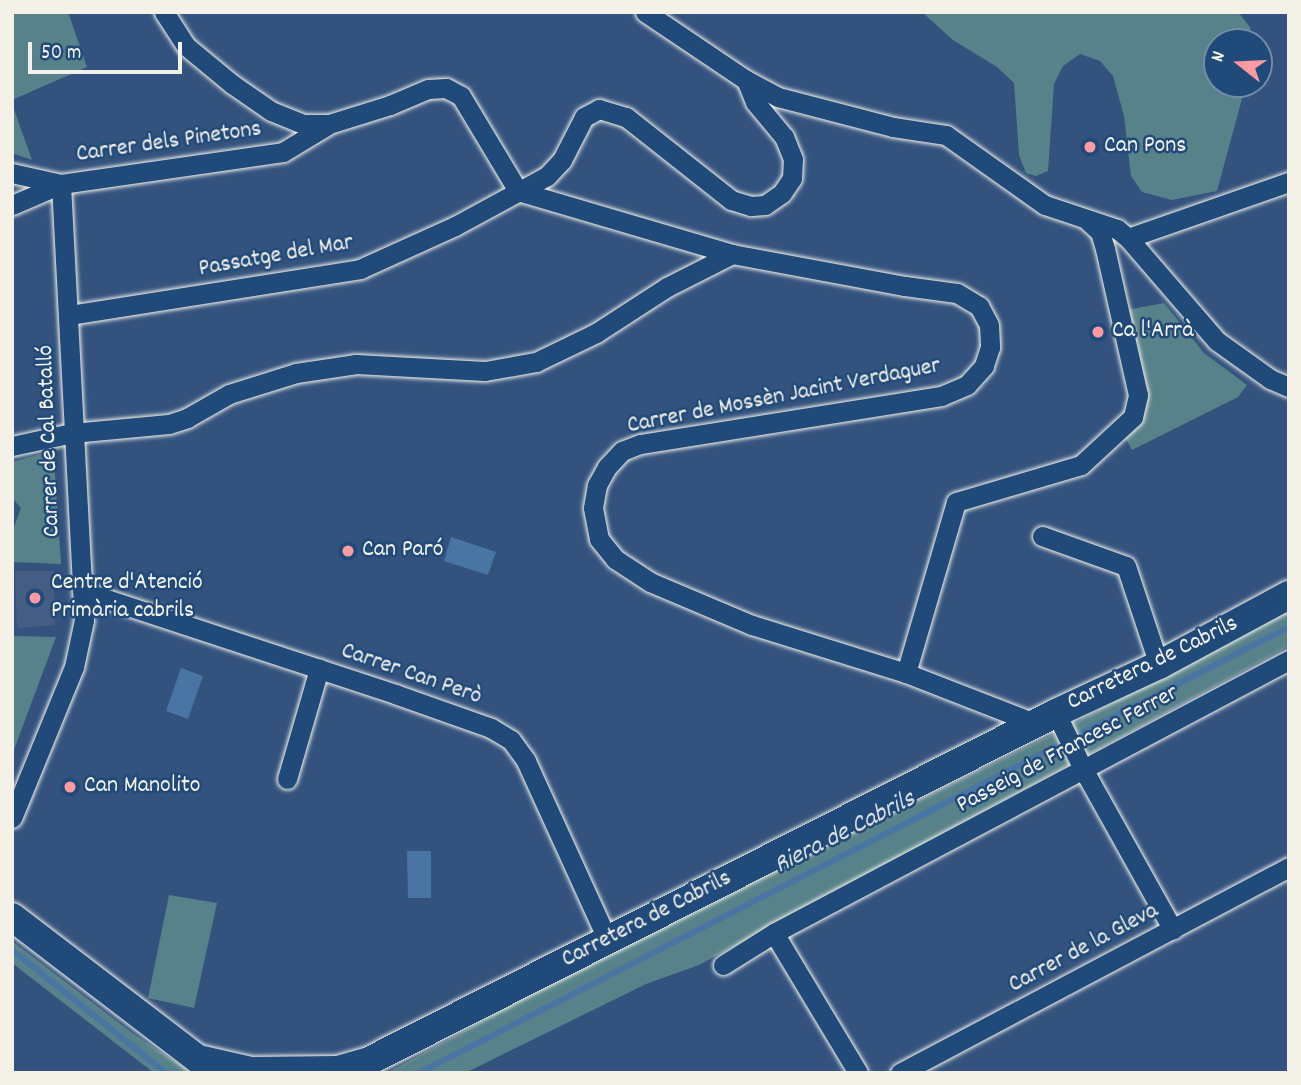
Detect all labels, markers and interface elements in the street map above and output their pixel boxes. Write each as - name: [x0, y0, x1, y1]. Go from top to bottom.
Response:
- scale bar: [32, 28, 186, 72]
- north arrow: [1203, 28, 1273, 98]
- text: 50 m: [41, 39, 81, 69]
- text: N: [1205, 48, 1234, 66]
- street label: Carrer dels Pinetons: [75, 116, 263, 170]
- place label: Can Pons: [1104, 133, 1186, 161]
- marker: Can Pons: [1082, 139, 1098, 155]
- street label: Passatge del Mar: [197, 229, 355, 285]
- place label: Ca l'Arrà: [1112, 318, 1194, 346]
- marker: Ca l'Arrà: [1090, 324, 1106, 340]
- street label: Carrer de Cal Batalló: [32, 344, 68, 538]
- street label: Carrer de Mossèn Jacint Verdaguer: [625, 352, 943, 442]
- place label: Can Paró: [362, 537, 443, 565]
- marker: Can Paró: [340, 543, 356, 559]
- place label: Centre d'Atenció Primària cabrils: [51, 570, 203, 626]
- marker: Centre d'Atenció Primària cabrils: [25, 588, 45, 608]
- street label: Carretera de Cabrils: [1063, 610, 1243, 718]
- street label: Carrer Can Però: [337, 638, 485, 712]
- street label: Passeig de Francesc Ferrer: [952, 679, 1184, 821]
- place label: Can Manolito: [84, 773, 200, 801]
- marker: Can Manolito: [62, 779, 78, 795]
- water label: Riera de Cabrils: [769, 784, 921, 882]
- street label: Carretera de Cabrils: [557, 865, 737, 975]
- street label: Carrer de la Gleva: [1004, 897, 1164, 1001]

